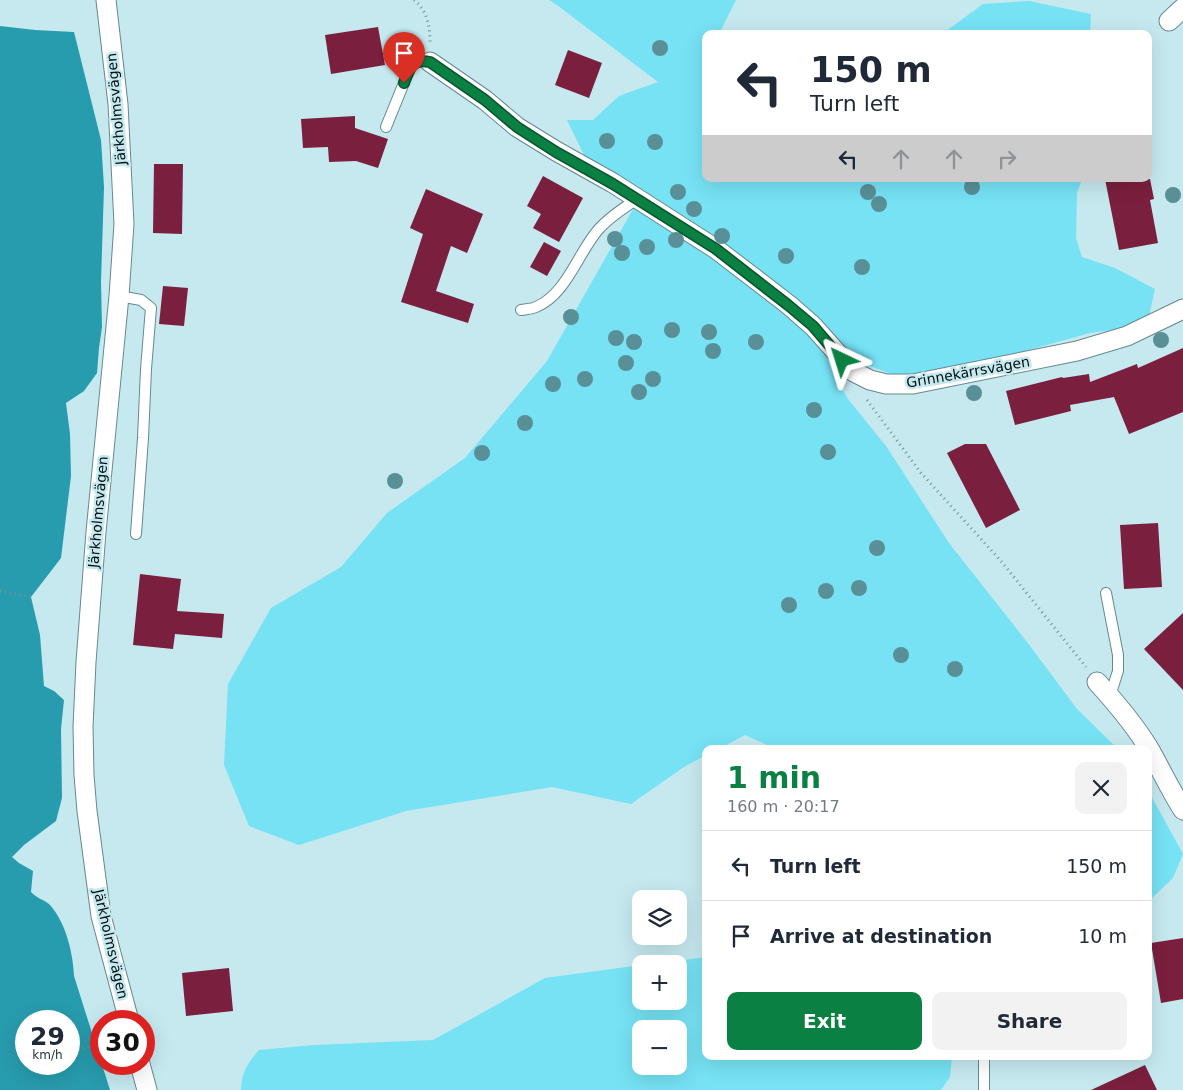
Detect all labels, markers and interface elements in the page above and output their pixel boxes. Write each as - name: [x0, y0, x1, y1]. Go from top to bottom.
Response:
- pin: [383, 32, 425, 83]
- icon: arrive: [390, 39, 418, 67]
- icon: left: [727, 50, 792, 115]
- text: 150 m: [810, 50, 932, 90]
- street label: Järkholmsvägen: [103, 52, 129, 167]
- text: Turn left: [810, 91, 899, 116]
- icon: left: [834, 145, 862, 173]
- icon: ahead: [887, 145, 915, 173]
- icon: ahead: [940, 145, 968, 173]
- icon: right: [993, 145, 1021, 173]
- position arrow: [815, 333, 867, 385]
- street label: Grinnekärrsvägen: [905, 353, 1031, 391]
- street label: Järkholmsvägen: [85, 455, 111, 570]
- text: 1 min: [727, 760, 821, 795]
- button: close: [1075, 762, 1127, 814]
- text: 160 m · 20:17: [727, 797, 840, 816]
- icon: left: [727, 852, 755, 880]
- text: Turn left: [770, 855, 861, 877]
- text: 150 m: [1066, 855, 1127, 877]
- street label: Järkholmsvägen: [90, 887, 131, 1000]
- map controls: [632, 890, 687, 1075]
- button: layers: [632, 890, 687, 945]
- icon: arrive: [727, 922, 755, 950]
- text: Arrive at destination: [770, 925, 992, 947]
- text: 10 m: [1078, 925, 1127, 947]
- button: +: [632, 955, 687, 1010]
- button: Exit: [727, 992, 922, 1050]
- button: Share: [932, 992, 1127, 1050]
- speed limit sign: 30: [90, 1010, 155, 1075]
- button: −: [632, 1020, 687, 1075]
- text: 29: [30, 1022, 65, 1051]
- text: km/h: [32, 1048, 63, 1062]

